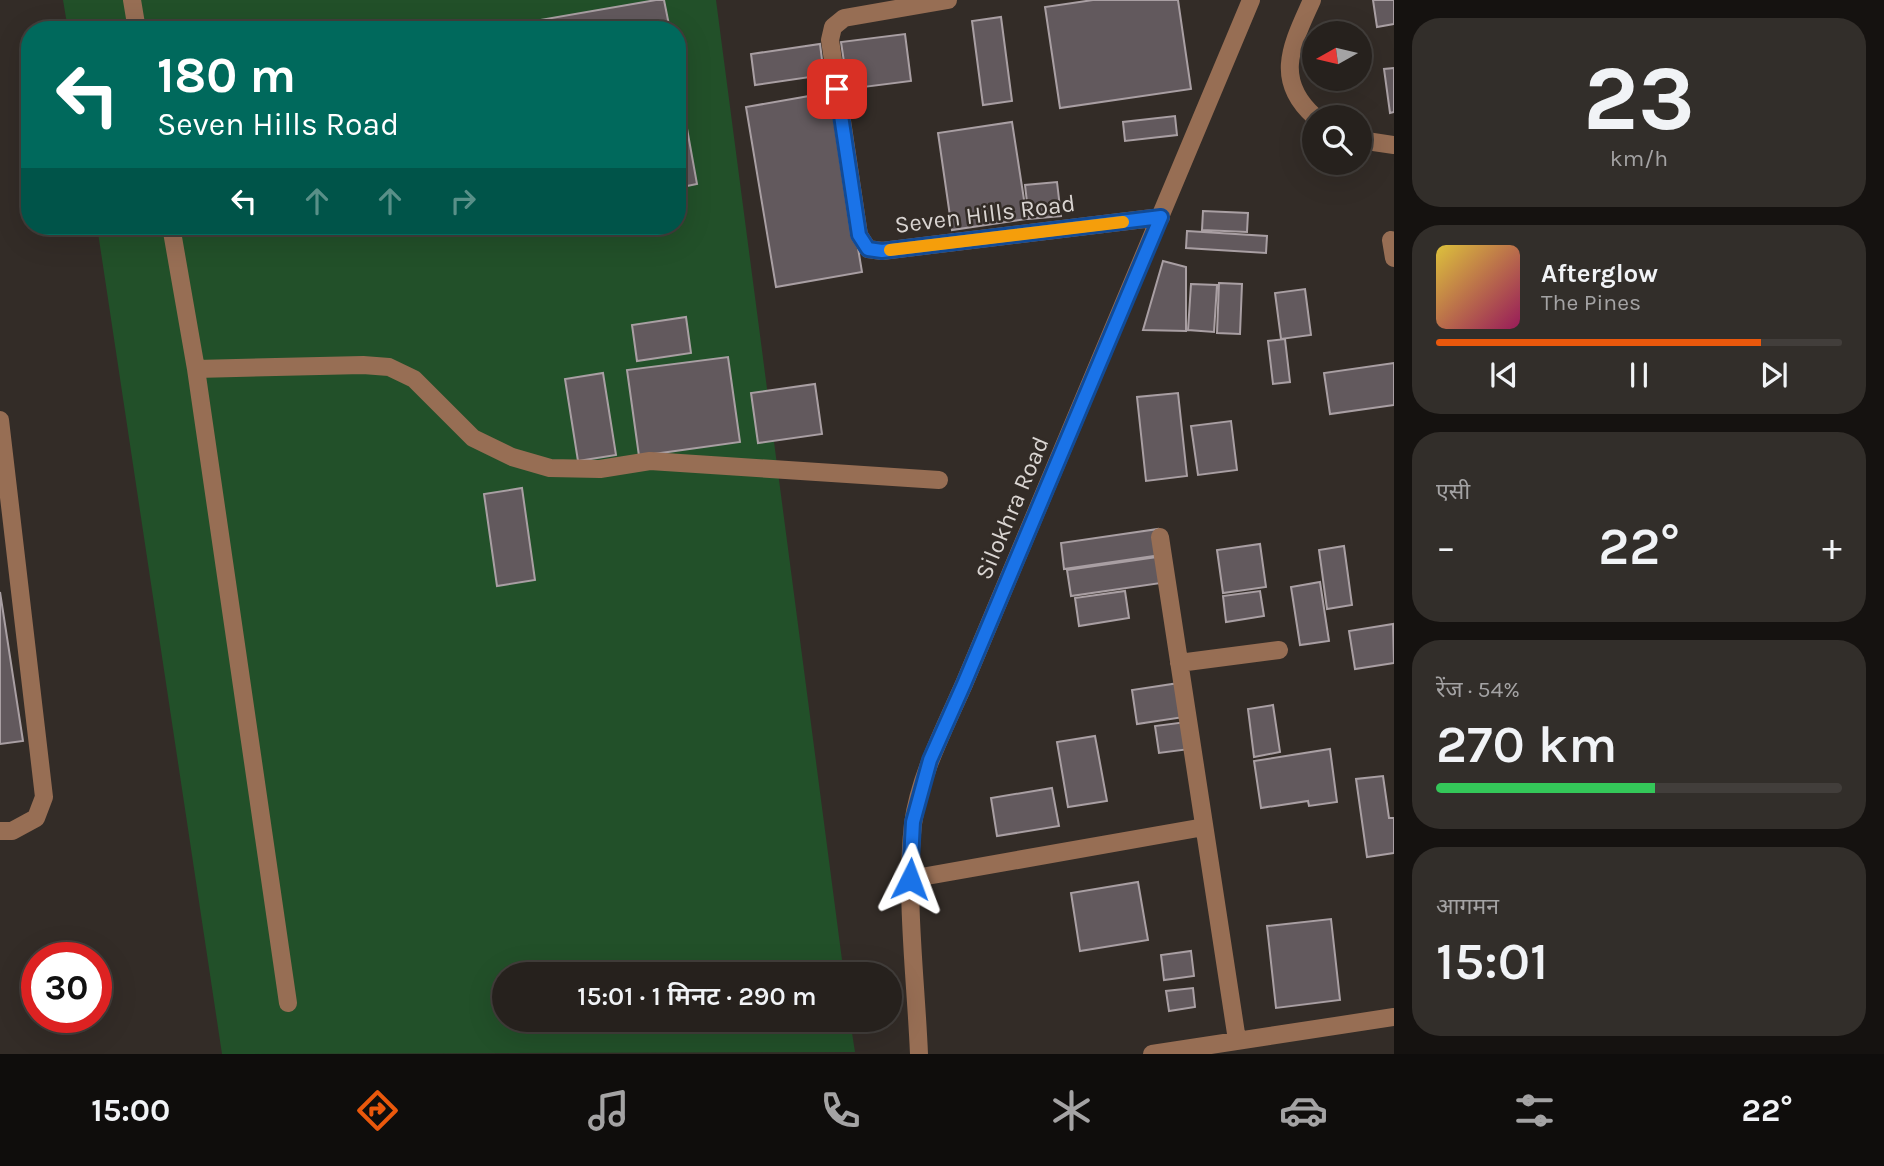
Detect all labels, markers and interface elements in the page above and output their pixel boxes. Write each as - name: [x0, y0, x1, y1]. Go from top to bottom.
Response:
- north arrow: [1302, 21, 1372, 91]
- map controls: [1302, 21, 1372, 175]
- text: 23: [1583, 46, 1695, 152]
- text: 180 m: [157, 47, 296, 104]
- icon: left: [42, 49, 133, 140]
- pin: [807, 59, 867, 119]
- icon: arrive: [818, 70, 856, 108]
- button: search: [1302, 105, 1372, 175]
- text: Seven Hills Road: [157, 106, 399, 143]
- text: km/h: [1610, 145, 1668, 172]
- icon: left: [225, 182, 263, 220]
- icon: ahead: [298, 182, 336, 220]
- icon: ahead: [371, 182, 409, 220]
- icon: right: [444, 182, 482, 220]
- street label: Seven Hills Road: [893, 189, 1077, 239]
- text: Afterglow: [1541, 258, 1658, 289]
- text: The Pines: [1541, 289, 1641, 316]
- icon: previous: [1485, 356, 1523, 394]
- icon: pause: [1620, 356, 1658, 394]
- icon: next: [1755, 356, 1793, 394]
- street label: Silokhra Road: [969, 432, 1055, 584]
- text: एसी: [1436, 478, 1470, 505]
- text: 22°: [1598, 516, 1680, 577]
- text: −: [1436, 525, 1456, 570]
- text: +: [1822, 525, 1842, 570]
- text: रेंज · 54%: [1436, 676, 1520, 703]
- text: 270 km: [1436, 714, 1617, 775]
- position arrow: [873, 842, 947, 916]
- text: आगमन: [1436, 893, 1499, 920]
- text: 15:01: [1436, 931, 1548, 992]
- speed limit sign: 30: [21, 942, 112, 1033]
- text: 15:01 · 1 मिनट · 290 m: [577, 981, 817, 1012]
- icon: directions: [353, 1086, 402, 1135]
- icon: music: [584, 1086, 633, 1135]
- icon: phone: [816, 1086, 865, 1135]
- icon: climate: [1047, 1086, 1096, 1135]
- icon: car: [1279, 1086, 1328, 1135]
- icon: filters: [1510, 1086, 1559, 1135]
- text: 15:00: [91, 1092, 170, 1129]
- text: 22°: [1742, 1092, 1793, 1129]

